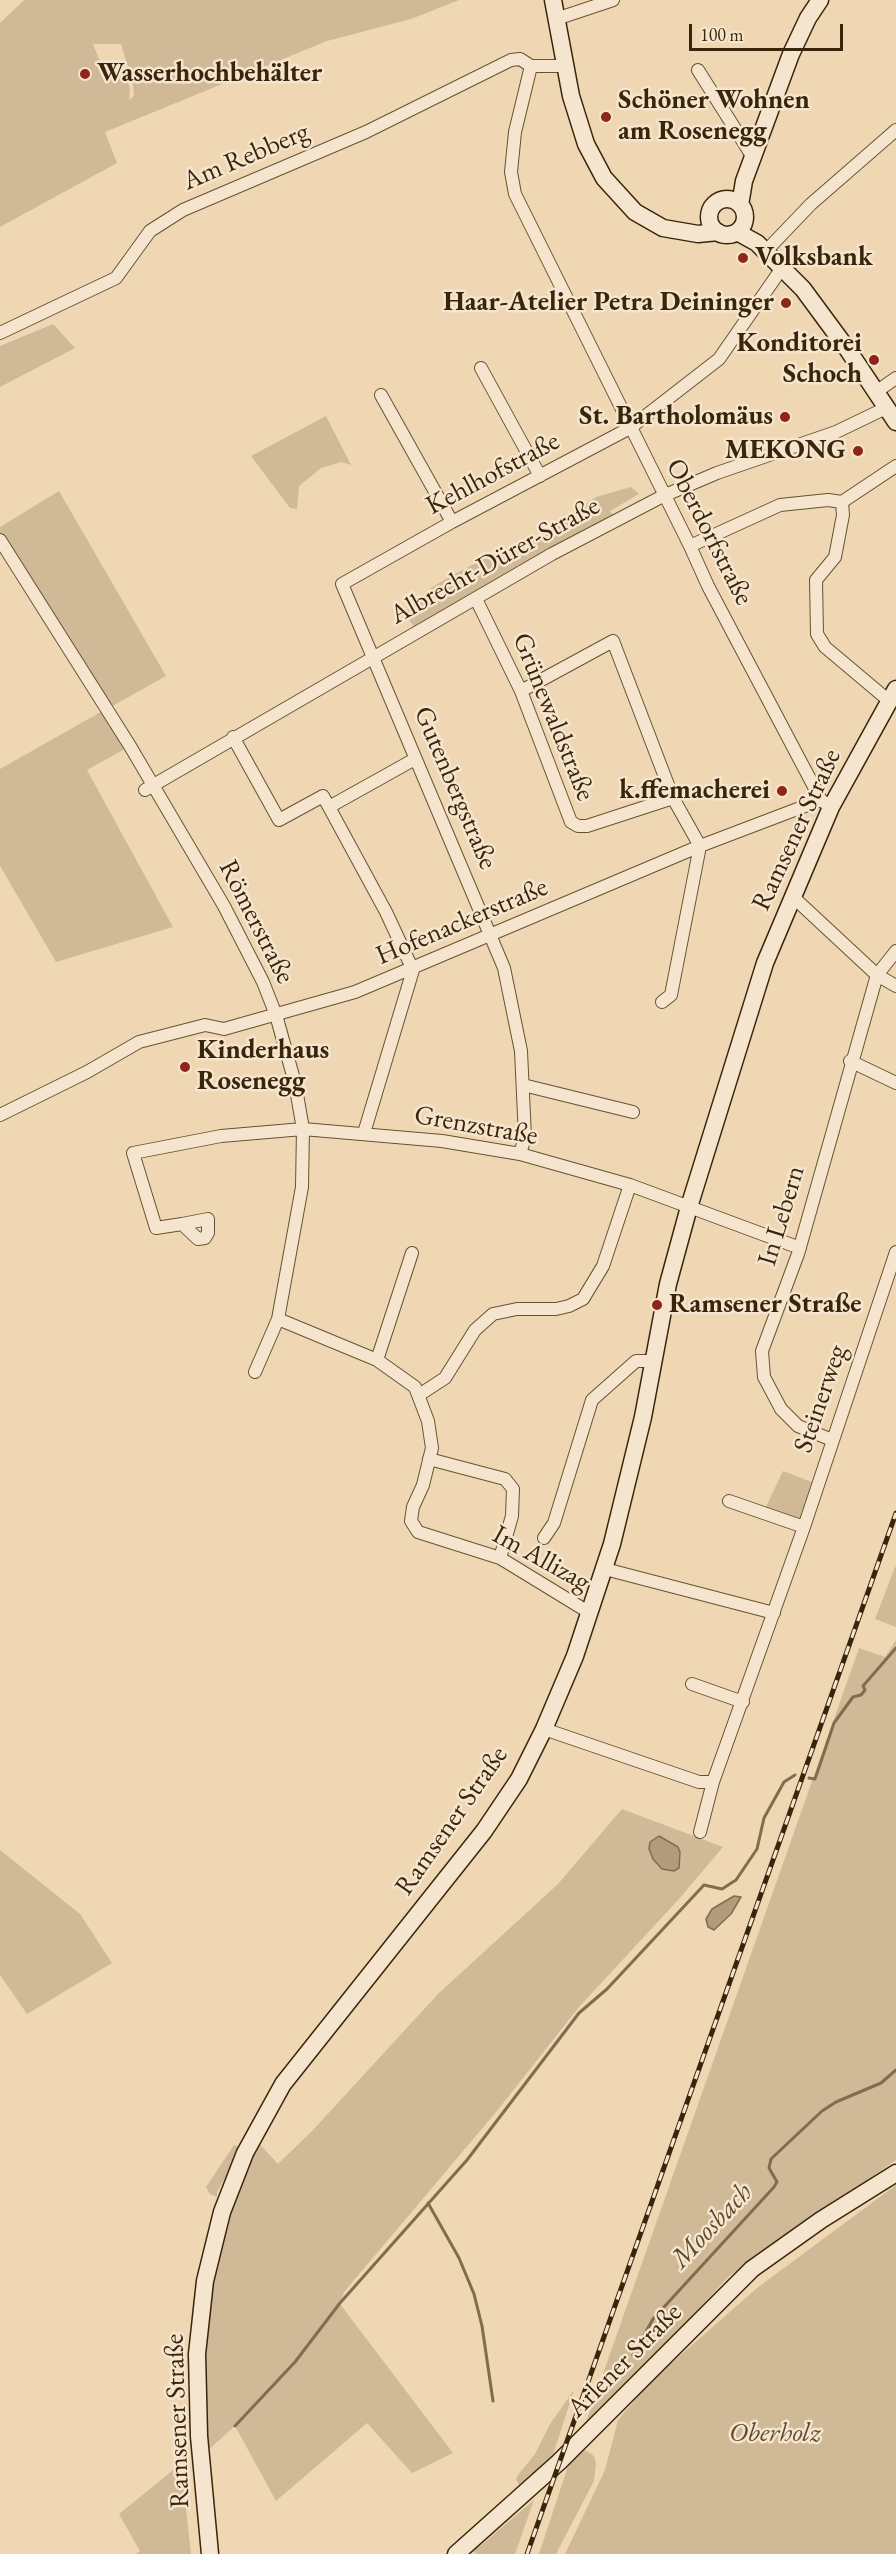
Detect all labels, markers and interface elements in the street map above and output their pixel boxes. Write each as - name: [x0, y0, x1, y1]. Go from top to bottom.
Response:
- scale bar: [692, 12, 846, 50]
- text: 100 m: [700, 23, 744, 46]
- place label: Wasserhochbehälter: [97, 58, 322, 90]
- marker: Wasserhochbehälter: [78, 67, 92, 81]
- place label: Schöner Wohnen am Rosenegg: [618, 85, 810, 148]
- marker: Schöner Wohnen am Rosenegg: [599, 110, 613, 124]
- street label: Am Rebberg: [178, 116, 314, 198]
- place label: Volksbank: [755, 242, 873, 274]
- marker: Volksbank: [736, 251, 750, 265]
- place label: Haar-Atelier Petra Deininger: [443, 287, 774, 319]
- marker: Haar-Atelier Petra Deininger: [779, 296, 793, 310]
- place label: Konditorei Schoch: [736, 328, 862, 391]
- marker: Konditorei Schoch: [867, 353, 881, 367]
- place label: St. Bartholomäus: [579, 401, 773, 433]
- marker: St. Bartholomäus: [778, 410, 792, 424]
- street label: Kehlhofstraße: [421, 425, 565, 523]
- place label: MEKONG: [725, 435, 846, 467]
- marker: MEKONG: [851, 444, 865, 458]
- street label: Oberdorfstraße: [658, 453, 760, 611]
- street label: Albrecht-Dürer-Straße: [385, 490, 605, 632]
- street label: Grünewaldstraße: [505, 628, 601, 806]
- street label: Gutenbergstraße: [406, 702, 504, 874]
- street label: Ramsener Straße: [745, 744, 849, 916]
- place label: k.ffemacherei: [619, 775, 770, 807]
- marker: k.ffemacherei: [775, 784, 789, 798]
- street label: Römerstraße: [211, 855, 301, 989]
- street label: Hofenackerstraße: [371, 871, 553, 973]
- place label: Kinderhaus Rosenegg: [197, 1035, 329, 1098]
- marker: Kinderhaus Rosenegg: [178, 1060, 192, 1074]
- street label: Grenzstraße: [412, 1099, 540, 1153]
- street label: In Lebern: [751, 1162, 813, 1270]
- place label: Ramsener Straße: [669, 1289, 862, 1321]
- marker: Ramsener Straße: [650, 1298, 664, 1312]
- street label: Steinerweg: [787, 1341, 855, 1457]
- street label: Im Allizag: [487, 1519, 595, 1599]
- street label: Ramsener Straße: [389, 1740, 515, 1902]
- water label: Moosbach: [664, 2176, 760, 2276]
- street label: Arlener Straße: [561, 2297, 689, 2425]
- street label: Ramsener Straße: [159, 2333, 197, 2509]
- park label: Oberholz: [729, 2418, 821, 2450]

